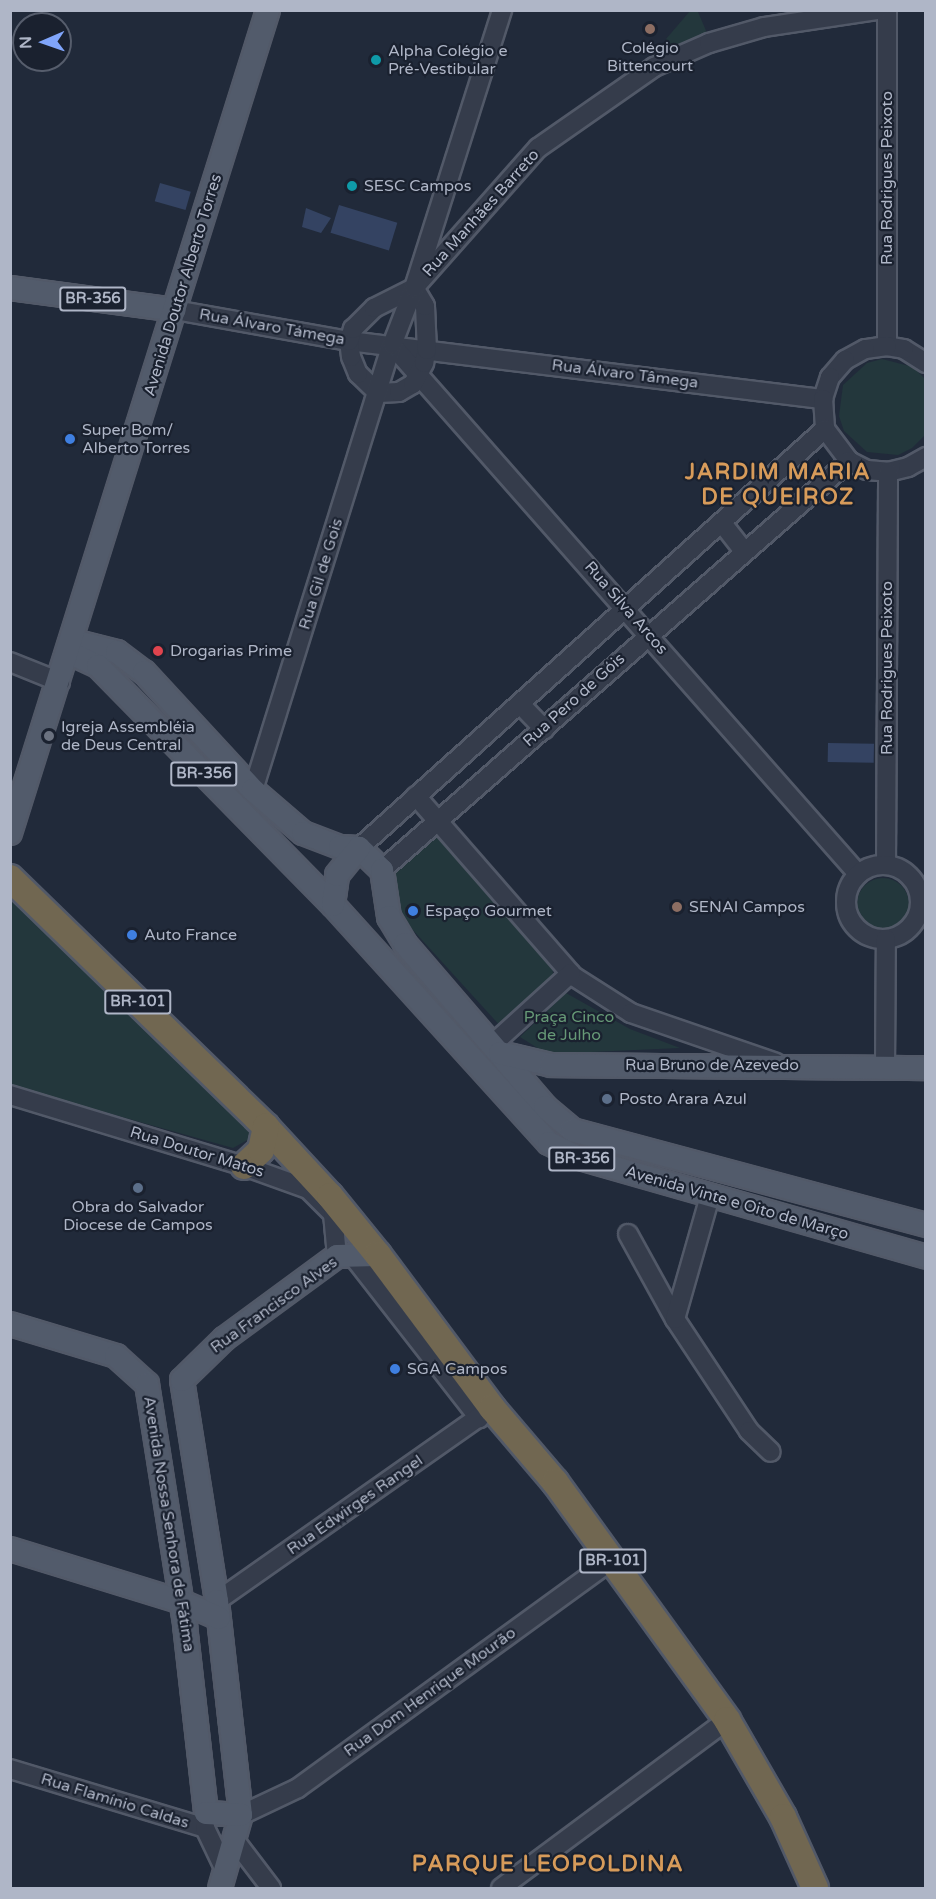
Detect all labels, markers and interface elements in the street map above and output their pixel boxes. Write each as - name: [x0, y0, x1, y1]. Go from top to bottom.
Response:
- north arrow: [12, 12, 72, 72]
- marker: Colégio Bittencourt: [643, 22, 657, 36]
- text: N: [16, 36, 36, 49]
- place label: Colégio Bittencourt: [607, 38, 693, 76]
- place label: Alpha Colégio e Pré-Vestibular: [388, 41, 507, 79]
- marker: Alpha Colégio e Pré-Vestibular: [369, 53, 383, 67]
- street label: Rua Rodrigues Peixoto: [877, 91, 897, 265]
- street label: Rua Manhães Barreto: [419, 145, 543, 281]
- street label: Avenida Doutor Alberto Torres: [140, 172, 226, 398]
- place label: SESC Campos: [364, 176, 472, 196]
- marker: SESC Campos: [345, 179, 359, 193]
- road number: BR-356: [58, 287, 128, 311]
- street label: Rua Álvaro Támega: [198, 305, 346, 349]
- street label: Rua Álvaro Tâmega: [551, 355, 699, 393]
- place label: Super Bom/ Alberto Torres: [82, 420, 190, 458]
- marker: Super Bom/ Alberto Torres: [63, 432, 77, 446]
- district label: JARDIM MARIA DE QUEIROZ: [685, 459, 871, 511]
- street label: Rua Gil de Gois: [295, 516, 347, 632]
- street label: Rua Silva Arcos: [580, 558, 672, 658]
- street label: Rua Rodrigues Peixoto: [877, 581, 897, 755]
- place label: Drogarias Prime: [170, 641, 292, 661]
- marker: Drogarias Prime: [151, 644, 165, 658]
- street label: Rua Pero de Góis: [519, 649, 629, 751]
- place label: Igreja Assembléia de Deus Central: [61, 717, 195, 755]
- marker: Igreja Assembléia de Deus Central: [42, 729, 56, 743]
- road number: BR-356: [170, 762, 238, 786]
- place label: SENAI Campos: [689, 897, 805, 917]
- marker: SENAI Campos: [670, 900, 684, 914]
- place label: Espaço Gourmet: [425, 901, 552, 921]
- marker: Espaço Gourmet: [406, 904, 420, 918]
- place label: Auto France: [144, 925, 237, 945]
- marker: Auto France: [125, 928, 139, 942]
- road number: BR-101: [104, 990, 172, 1014]
- park label: Praça Cinco de Julho: [524, 1007, 614, 1045]
- street label: Rua Bruno de Azevedo: [625, 1055, 799, 1075]
- place label: Posto Arara Azul: [619, 1089, 747, 1109]
- marker: Posto Arara Azul: [600, 1092, 614, 1106]
- street label: Rua Doutor Matos: [128, 1122, 266, 1182]
- road number: BR-356: [548, 1147, 616, 1171]
- street label: Avenida Vinte e Oito de Março: [623, 1162, 851, 1244]
- marker: Obra do Salvador Diocese de Campos: [131, 1181, 145, 1195]
- place label: Obra do Salvador Diocese de Campos: [63, 1197, 213, 1235]
- street label: Rua Francisco Alves: [207, 1253, 341, 1357]
- place label: SGA Campos: [407, 1359, 507, 1379]
- marker: SGA Campos: [388, 1362, 402, 1376]
- street label: Avenida Nossa Senhora de Fátima: [139, 1395, 199, 1653]
- street label: Rua Edwirges Rangel: [283, 1451, 427, 1559]
- road number: BR-101: [578, 1549, 648, 1573]
- street label: Rua Dom Henrique Mourão: [340, 1623, 520, 1761]
- street label: Rua Flamínio Caldas: [39, 1769, 191, 1833]
- district label: PARQUE LEOPOLDINA: [412, 1852, 684, 1878]

